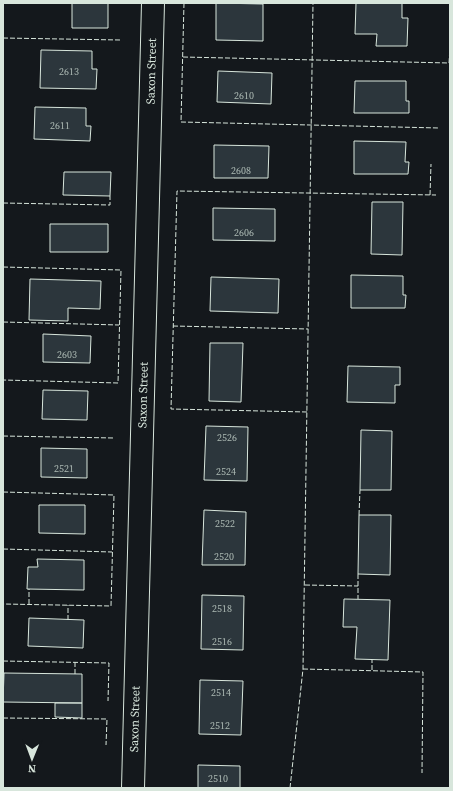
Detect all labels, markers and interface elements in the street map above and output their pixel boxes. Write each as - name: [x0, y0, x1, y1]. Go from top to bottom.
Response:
- street label: Saxon Street: [142, 38, 160, 104]
- house number: 2613: [59, 65, 79, 78]
- house number: 2610: [234, 89, 254, 102]
- house number: 2611: [50, 119, 70, 132]
- house number: 2608: [231, 164, 251, 177]
- house number: 2606: [234, 226, 254, 239]
- house number: 2603: [57, 348, 77, 361]
- street label: Saxon Street: [134, 362, 152, 428]
- house number: 2526: [217, 431, 237, 444]
- house number: 2521: [54, 462, 74, 475]
- house number: 2524: [216, 465, 236, 478]
- house number: 2522: [215, 517, 235, 530]
- house number: 2520: [214, 550, 234, 563]
- house number: 2518: [212, 602, 232, 615]
- house number: 2516: [212, 635, 232, 648]
- street label: Saxon Street: [126, 686, 144, 752]
- house number: 2514: [211, 686, 231, 699]
- house number: 2512: [210, 719, 230, 732]
- north arrow: [12, 739, 52, 779]
- text: N: [28, 761, 36, 776]
- house number: 2510: [208, 772, 228, 785]

